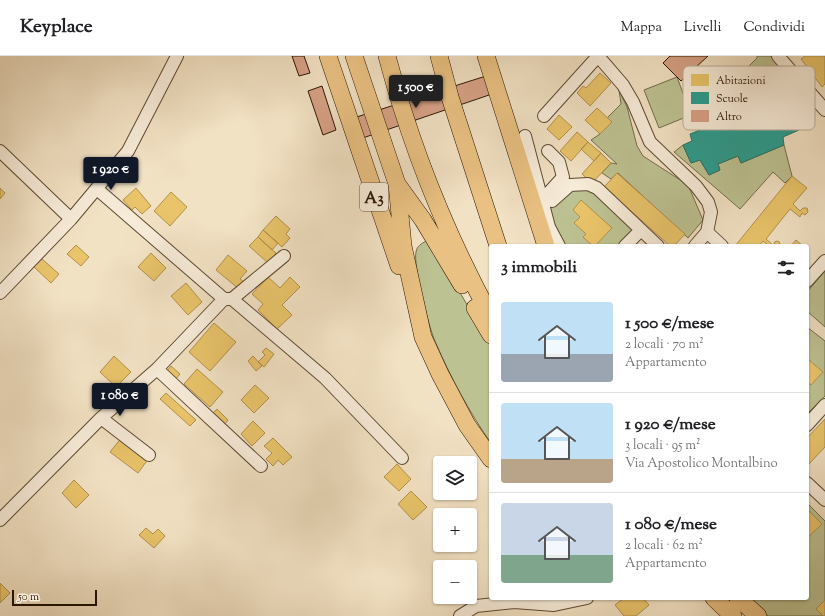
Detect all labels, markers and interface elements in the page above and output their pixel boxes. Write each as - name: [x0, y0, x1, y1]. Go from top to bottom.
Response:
- text: Keyplace: [20, 14, 93, 41]
- text: Mappa: [621, 18, 662, 38]
- text: Livelli: [684, 18, 721, 38]
- text: Condividi: [743, 18, 805, 38]
- legend: [683, 66, 815, 130]
- text: Abitazioni: [716, 73, 766, 89]
- pin: 1 500 €: [379, 75, 453, 109]
- text: 1 500 €: [398, 79, 434, 97]
- text: Scuole: [716, 91, 748, 107]
- text: Altro: [716, 109, 742, 125]
- pin: 1 920 €: [74, 157, 148, 191]
- text: 1 920 €: [92, 161, 130, 179]
- road number: A3: [360, 183, 388, 211]
- text: 3 immobili: [501, 256, 577, 280]
- icon: filters: [775, 257, 797, 279]
- text: 1 500 €/mese: [625, 312, 714, 336]
- icon: home: [533, 318, 581, 366]
- text: 2 locali · 70 m²: [625, 336, 704, 354]
- text: Appartamento: [625, 354, 707, 372]
- pin: 1 080 €: [83, 383, 157, 417]
- text: 1 080 €: [101, 387, 139, 405]
- text: 1 920 €/mese: [625, 413, 716, 437]
- icon: home: [533, 419, 581, 467]
- text: 3 locali · 95 m²: [625, 437, 700, 455]
- text: Via Apostolico Montalbino: [625, 455, 778, 473]
- map controls: [433, 456, 477, 604]
- button: layers: [433, 456, 477, 500]
- button: +: [433, 508, 477, 552]
- text: 1 080 €/mese: [625, 513, 717, 537]
- icon: home: [533, 519, 581, 567]
- text: 2 locali · 62 m²: [625, 537, 703, 555]
- text: Appartamento: [625, 555, 707, 573]
- button: −: [433, 560, 477, 604]
- scale bar: [12, 588, 97, 607]
- text: 50 m: [18, 589, 39, 605]

